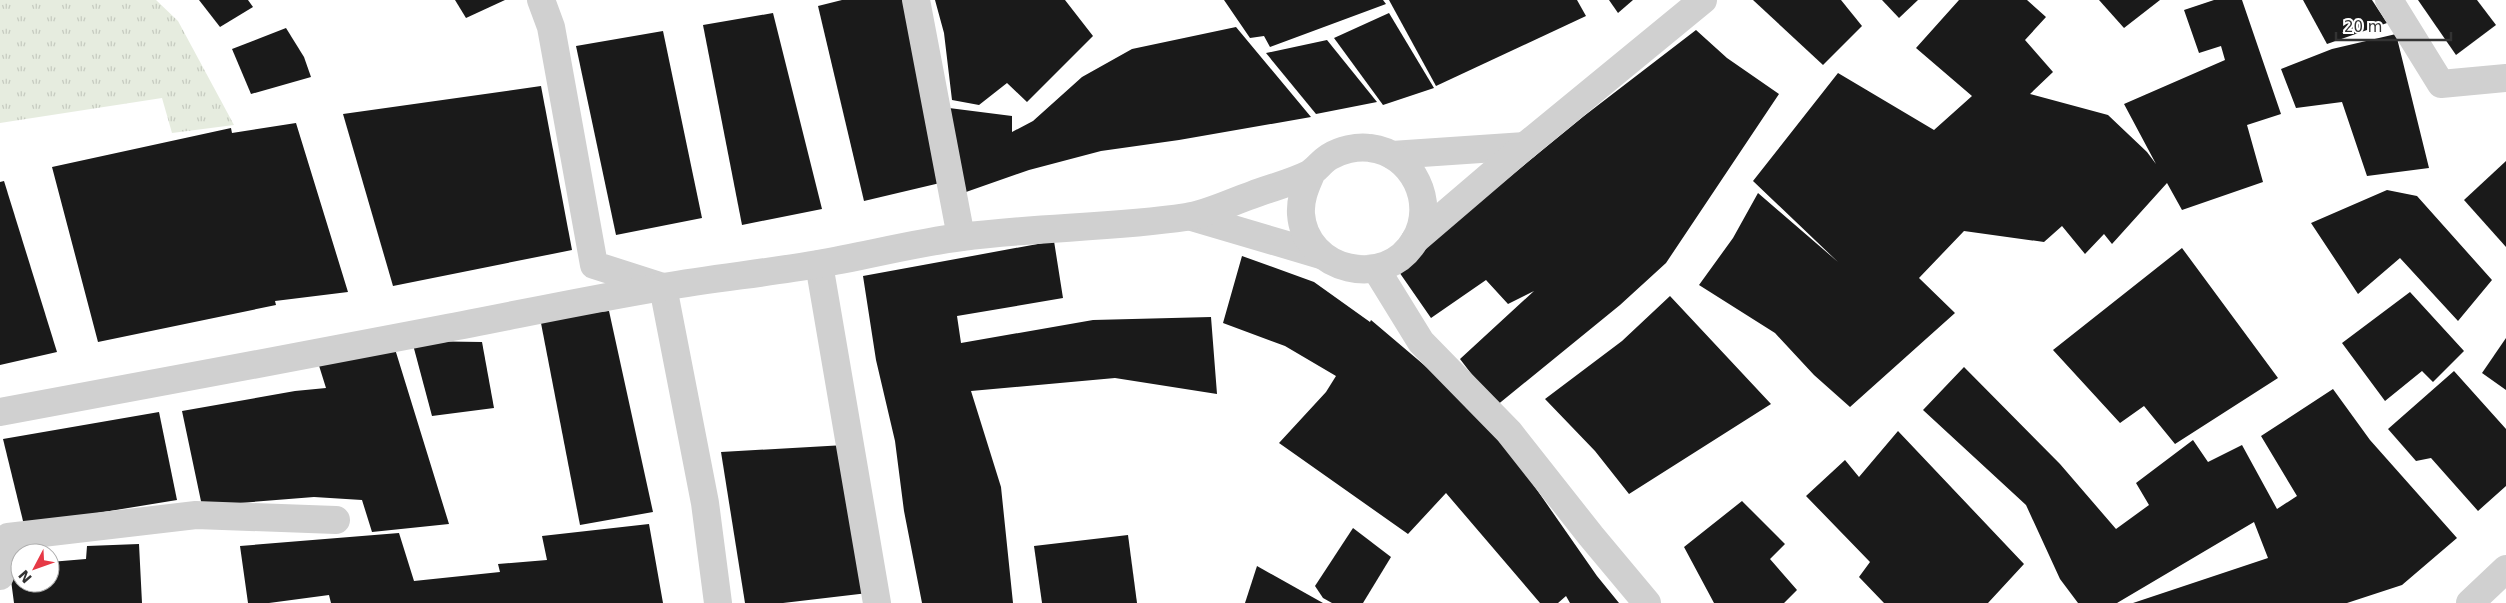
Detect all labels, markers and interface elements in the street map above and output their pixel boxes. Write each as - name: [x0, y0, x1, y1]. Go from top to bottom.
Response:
- scale bar: [2336, 10, 2451, 42]
- text: 20 m: [2344, 18, 2382, 36]
- north arrow: [10, 543, 60, 593]
- text: N: [15, 567, 35, 586]

